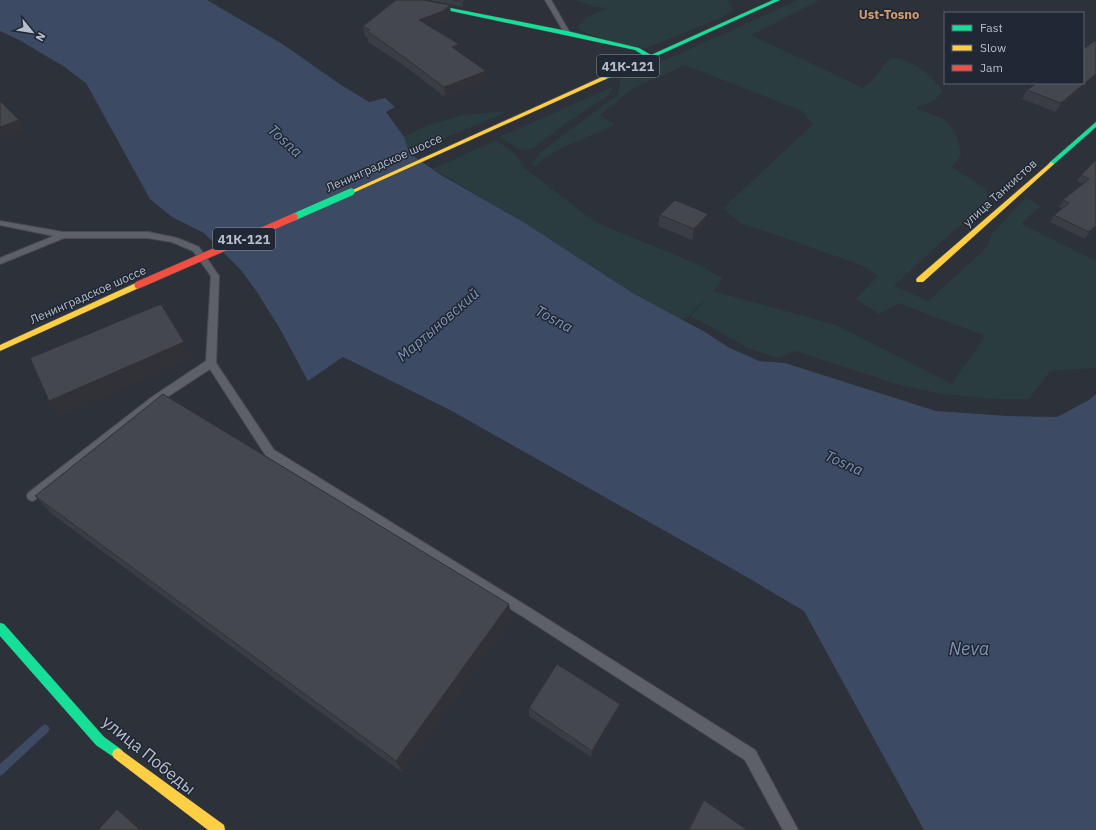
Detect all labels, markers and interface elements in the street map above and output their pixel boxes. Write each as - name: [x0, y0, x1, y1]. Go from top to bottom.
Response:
- district label: Ust-Tosno: [859, 6, 919, 23]
- north arrow: [12, 12, 52, 52]
- legend: [944, 12, 1084, 84]
- text: Fast: [980, 20, 1003, 35]
- text: N: [33, 30, 49, 44]
- text: Slow: [980, 40, 1006, 55]
- road number: 41К-121: [597, 55, 659, 77]
- text: Jam: [980, 60, 1003, 75]
- water label: Tosna: [264, 120, 307, 161]
- street label: Ленинградское шоссе: [323, 130, 444, 195]
- street label: улица Танкистов: [960, 156, 1040, 230]
- road number: 41К-121: [213, 228, 275, 250]
- street label: Ленинградское шоссе: [27, 262, 148, 327]
- water label: Мартыновский: [393, 284, 483, 366]
- water label: Tosna: [532, 301, 577, 336]
- water label: Tosna: [822, 446, 867, 479]
- water label: Neva: [949, 637, 989, 660]
- street label: улица Победы: [98, 711, 200, 799]

